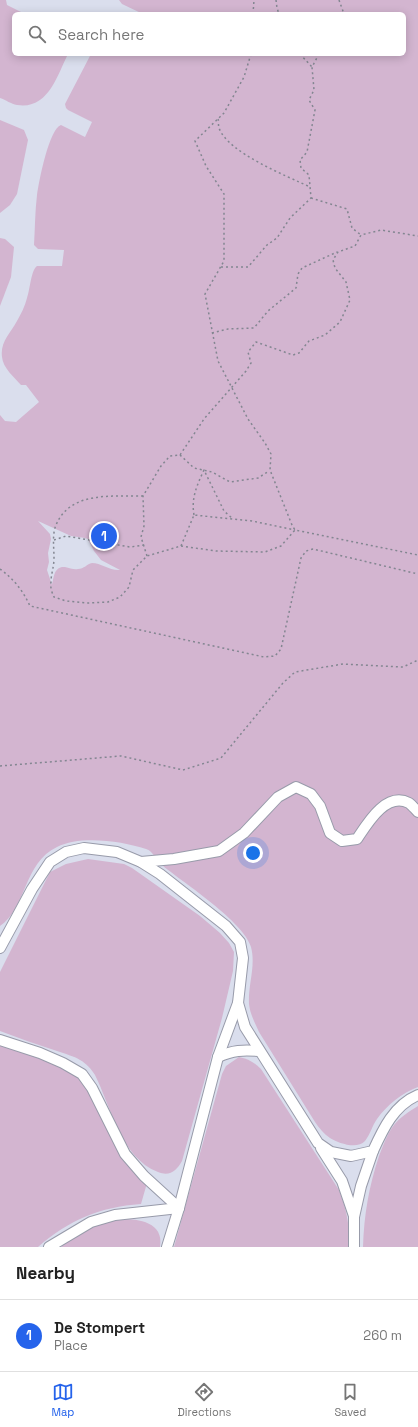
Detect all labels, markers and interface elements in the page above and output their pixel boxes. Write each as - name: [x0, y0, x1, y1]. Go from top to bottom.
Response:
- search box: [12, 12, 406, 56]
- icon: search: [26, 23, 48, 45]
- text: Search here: [58, 25, 144, 44]
- pin: 1: [91, 521, 117, 551]
- your location: [243, 843, 263, 863]
- text: Nearby: [16, 1262, 75, 1284]
- text: De Stompert: [54, 1318, 145, 1337]
- text: 1: [26, 1327, 32, 1344]
- text: 260 m: [363, 1327, 402, 1344]
- text: Place: [54, 1337, 88, 1354]
- tab: Map: [52, 1381, 74, 1419]
- tab: Directions: [177, 1381, 231, 1419]
- tab: Saved: [334, 1381, 366, 1419]

